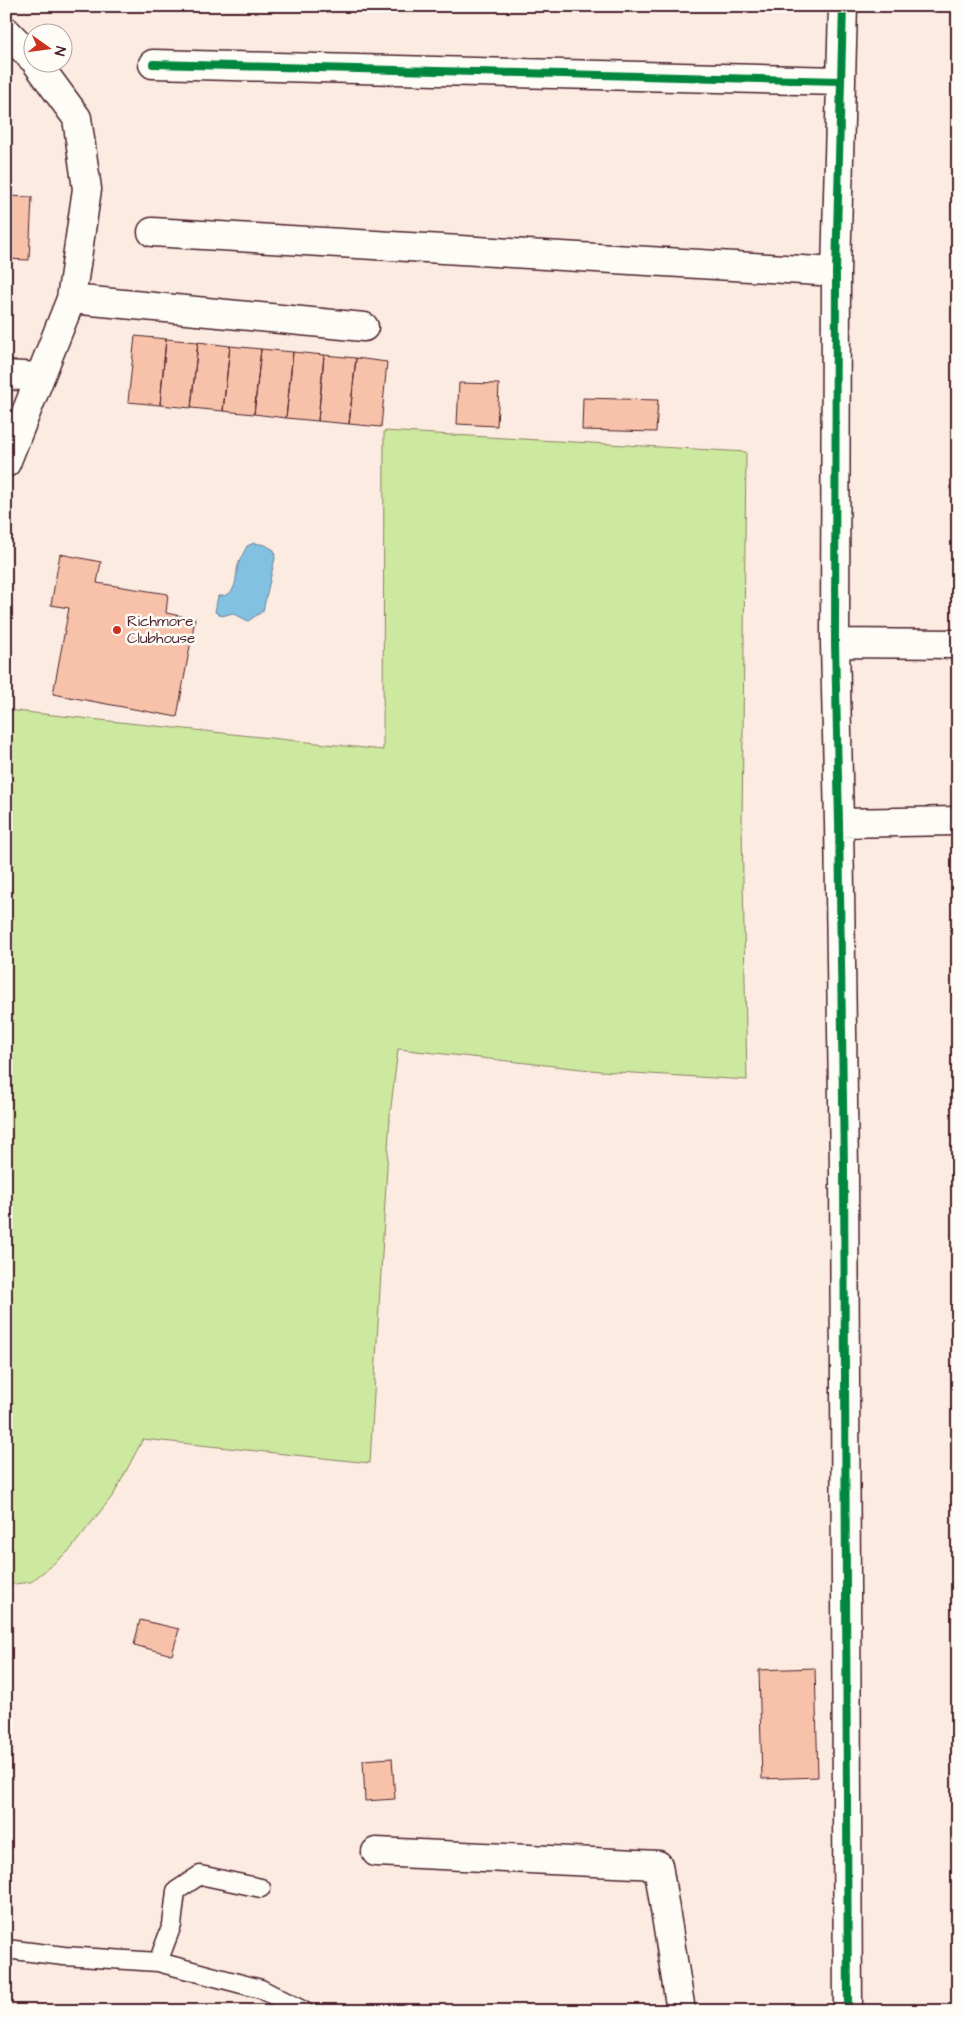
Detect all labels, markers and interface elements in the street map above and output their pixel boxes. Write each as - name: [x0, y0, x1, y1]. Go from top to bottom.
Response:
- north arrow: [22, 22, 72, 72]
- text: N: [49, 44, 70, 58]
- place label: Richmore Clubhouse: [127, 611, 195, 649]
- marker: Richmore Clubhouse: [111, 624, 123, 636]

